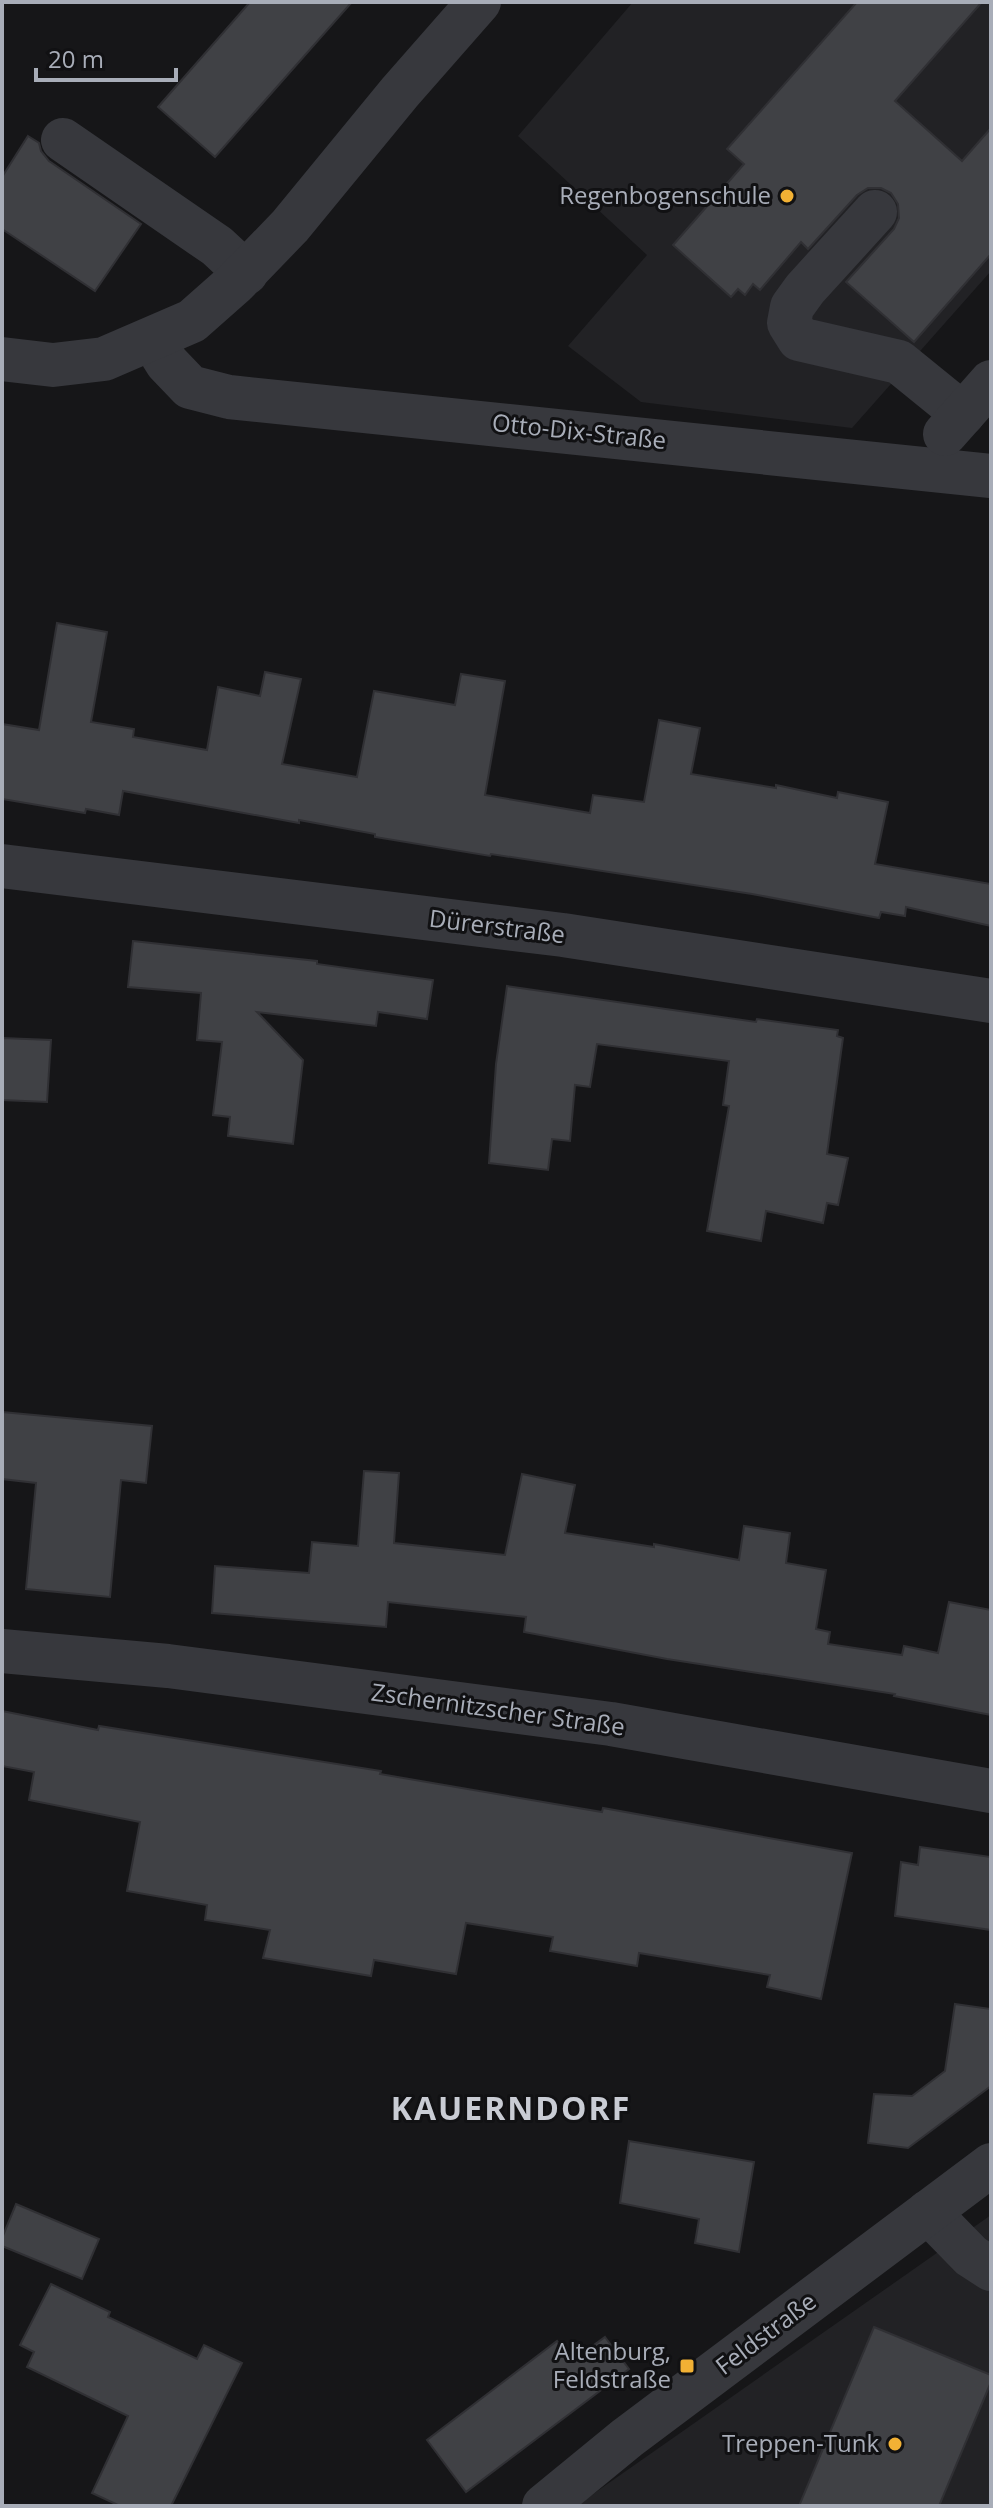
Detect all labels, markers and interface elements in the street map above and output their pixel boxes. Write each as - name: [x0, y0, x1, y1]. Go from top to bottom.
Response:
- scale bar: [36, 32, 176, 82]
- text: 20 m: [48, 42, 104, 75]
- place label: Regenbogenschule: [559, 178, 771, 211]
- marker: Regenbogenschule: [778, 187, 796, 205]
- street label: Otto-Dix-Straße: [490, 405, 668, 456]
- street label: Dürerstraße: [427, 901, 567, 950]
- street label: Zschernitzscher Straße: [369, 1674, 627, 1743]
- district label: KAUERNDORF: [391, 2086, 631, 2129]
- street label: Feldstraße: [708, 2284, 822, 2382]
- place label: Altenburg, Feldstraße: [553, 2334, 671, 2395]
- marker: Altenburg, Feldstraße: [678, 2357, 696, 2375]
- place label: Treppen-Tunk: [722, 2426, 879, 2459]
- marker: Treppen-Tunk: [886, 2435, 904, 2453]

